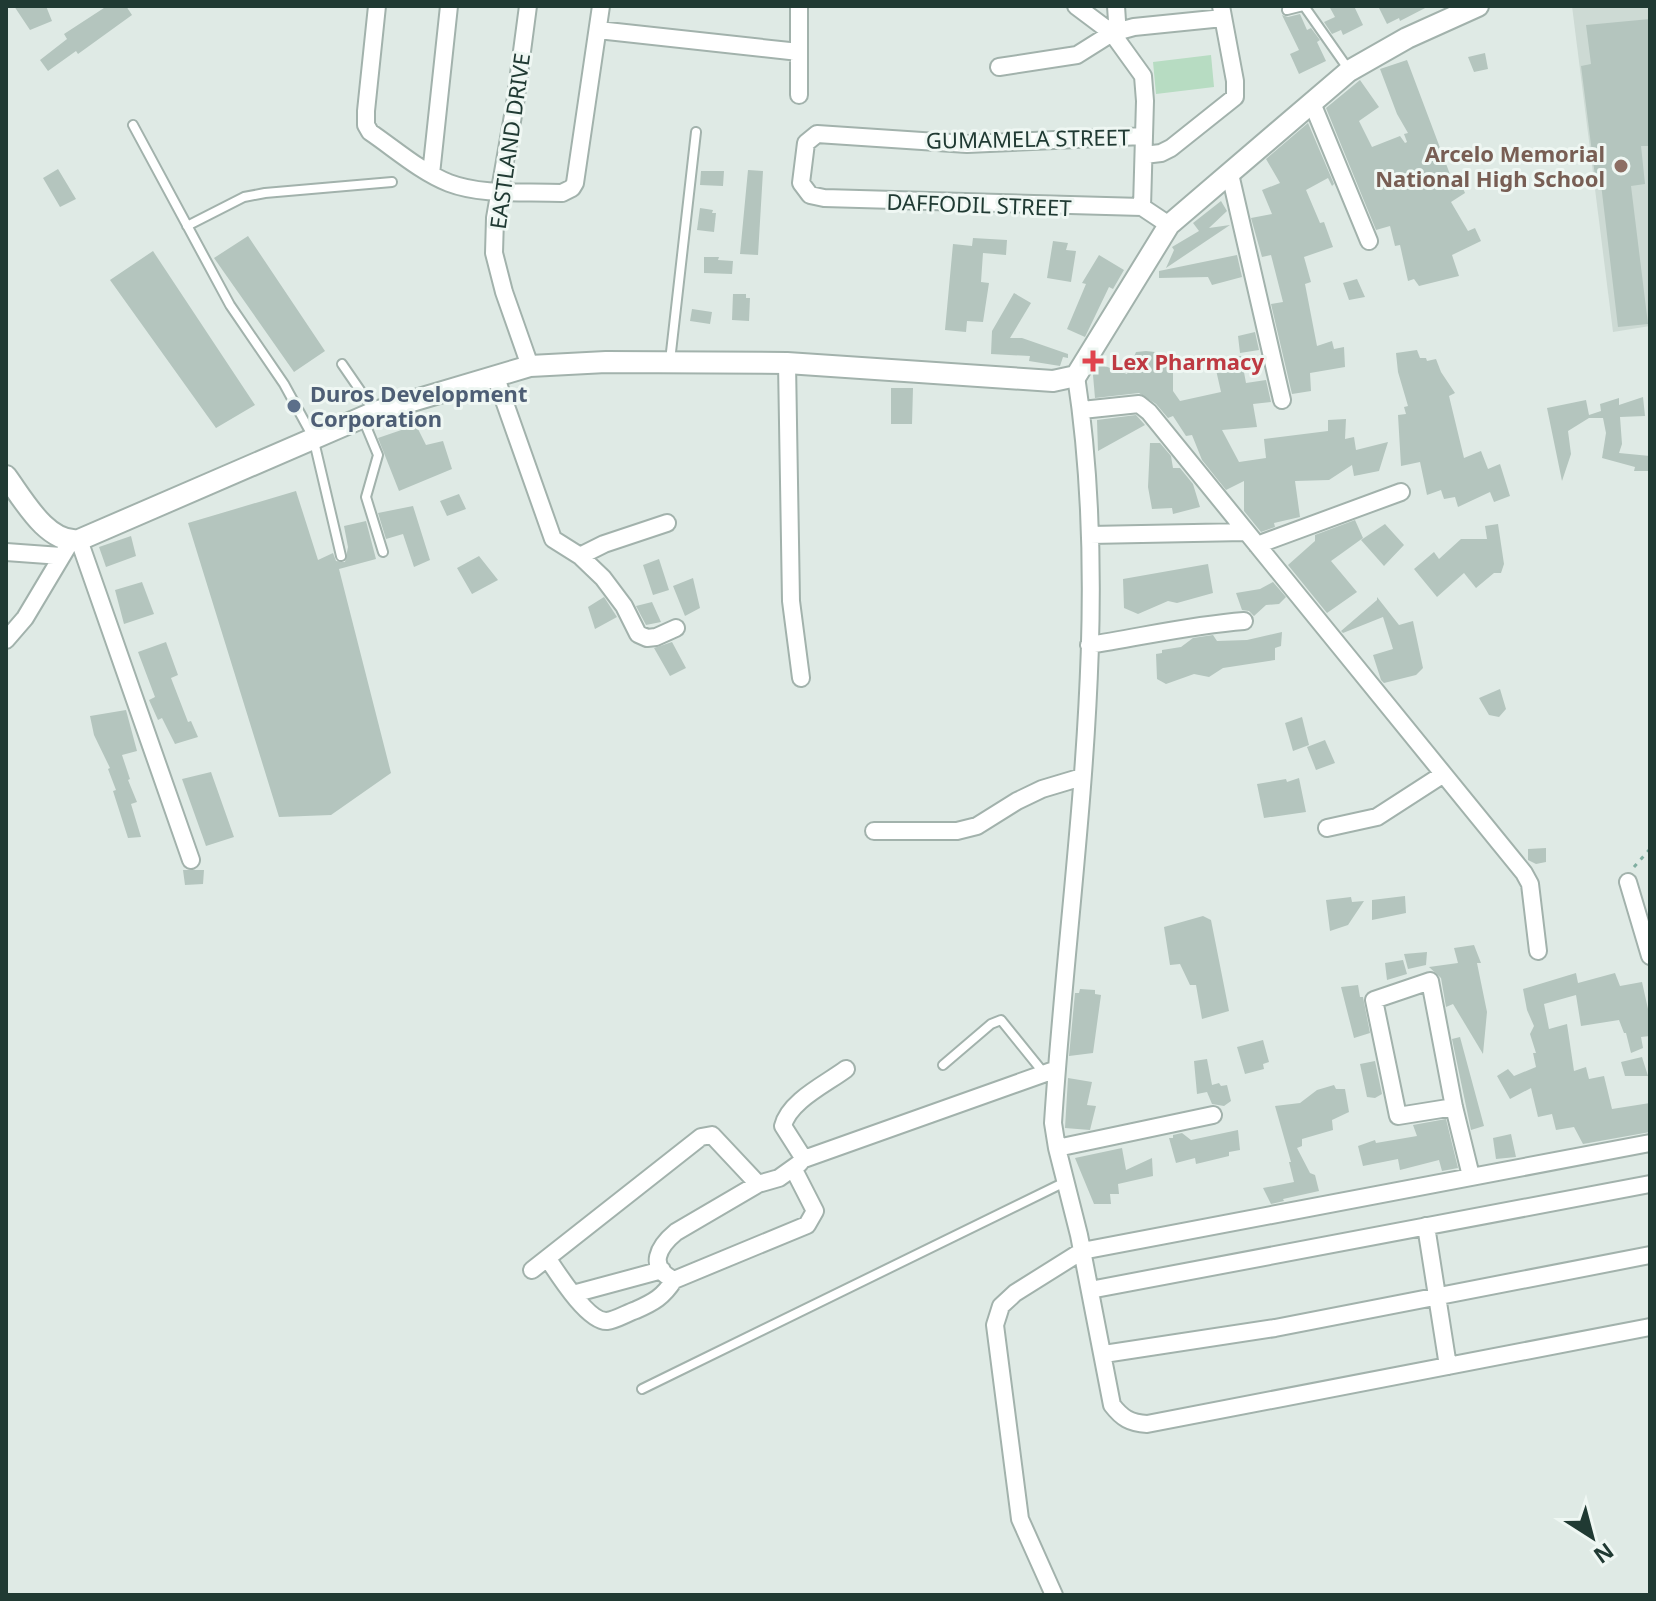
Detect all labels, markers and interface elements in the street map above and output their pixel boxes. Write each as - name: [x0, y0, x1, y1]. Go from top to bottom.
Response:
- street label: EASTLAND DRIVE: [482, 51, 536, 231]
- street label: GUMAMELA STREET: [926, 121, 1130, 155]
- place label: Arcelo Memorial National High School: [1375, 138, 1605, 193]
- marker: Arcelo Memorial National High School: [1612, 157, 1630, 175]
- street label: DAFFODIL STREET: [886, 186, 1072, 222]
- place label: Lex Pharmacy: [1111, 346, 1264, 376]
- marker: Lex Pharmacy: [1082, 350, 1104, 372]
- place label: Duros Development Corporation: [310, 378, 527, 433]
- marker: Duros Development Corporation: [285, 397, 303, 415]
- north arrow: [1552, 1497, 1632, 1577]
- text: N: [1588, 1537, 1620, 1571]

